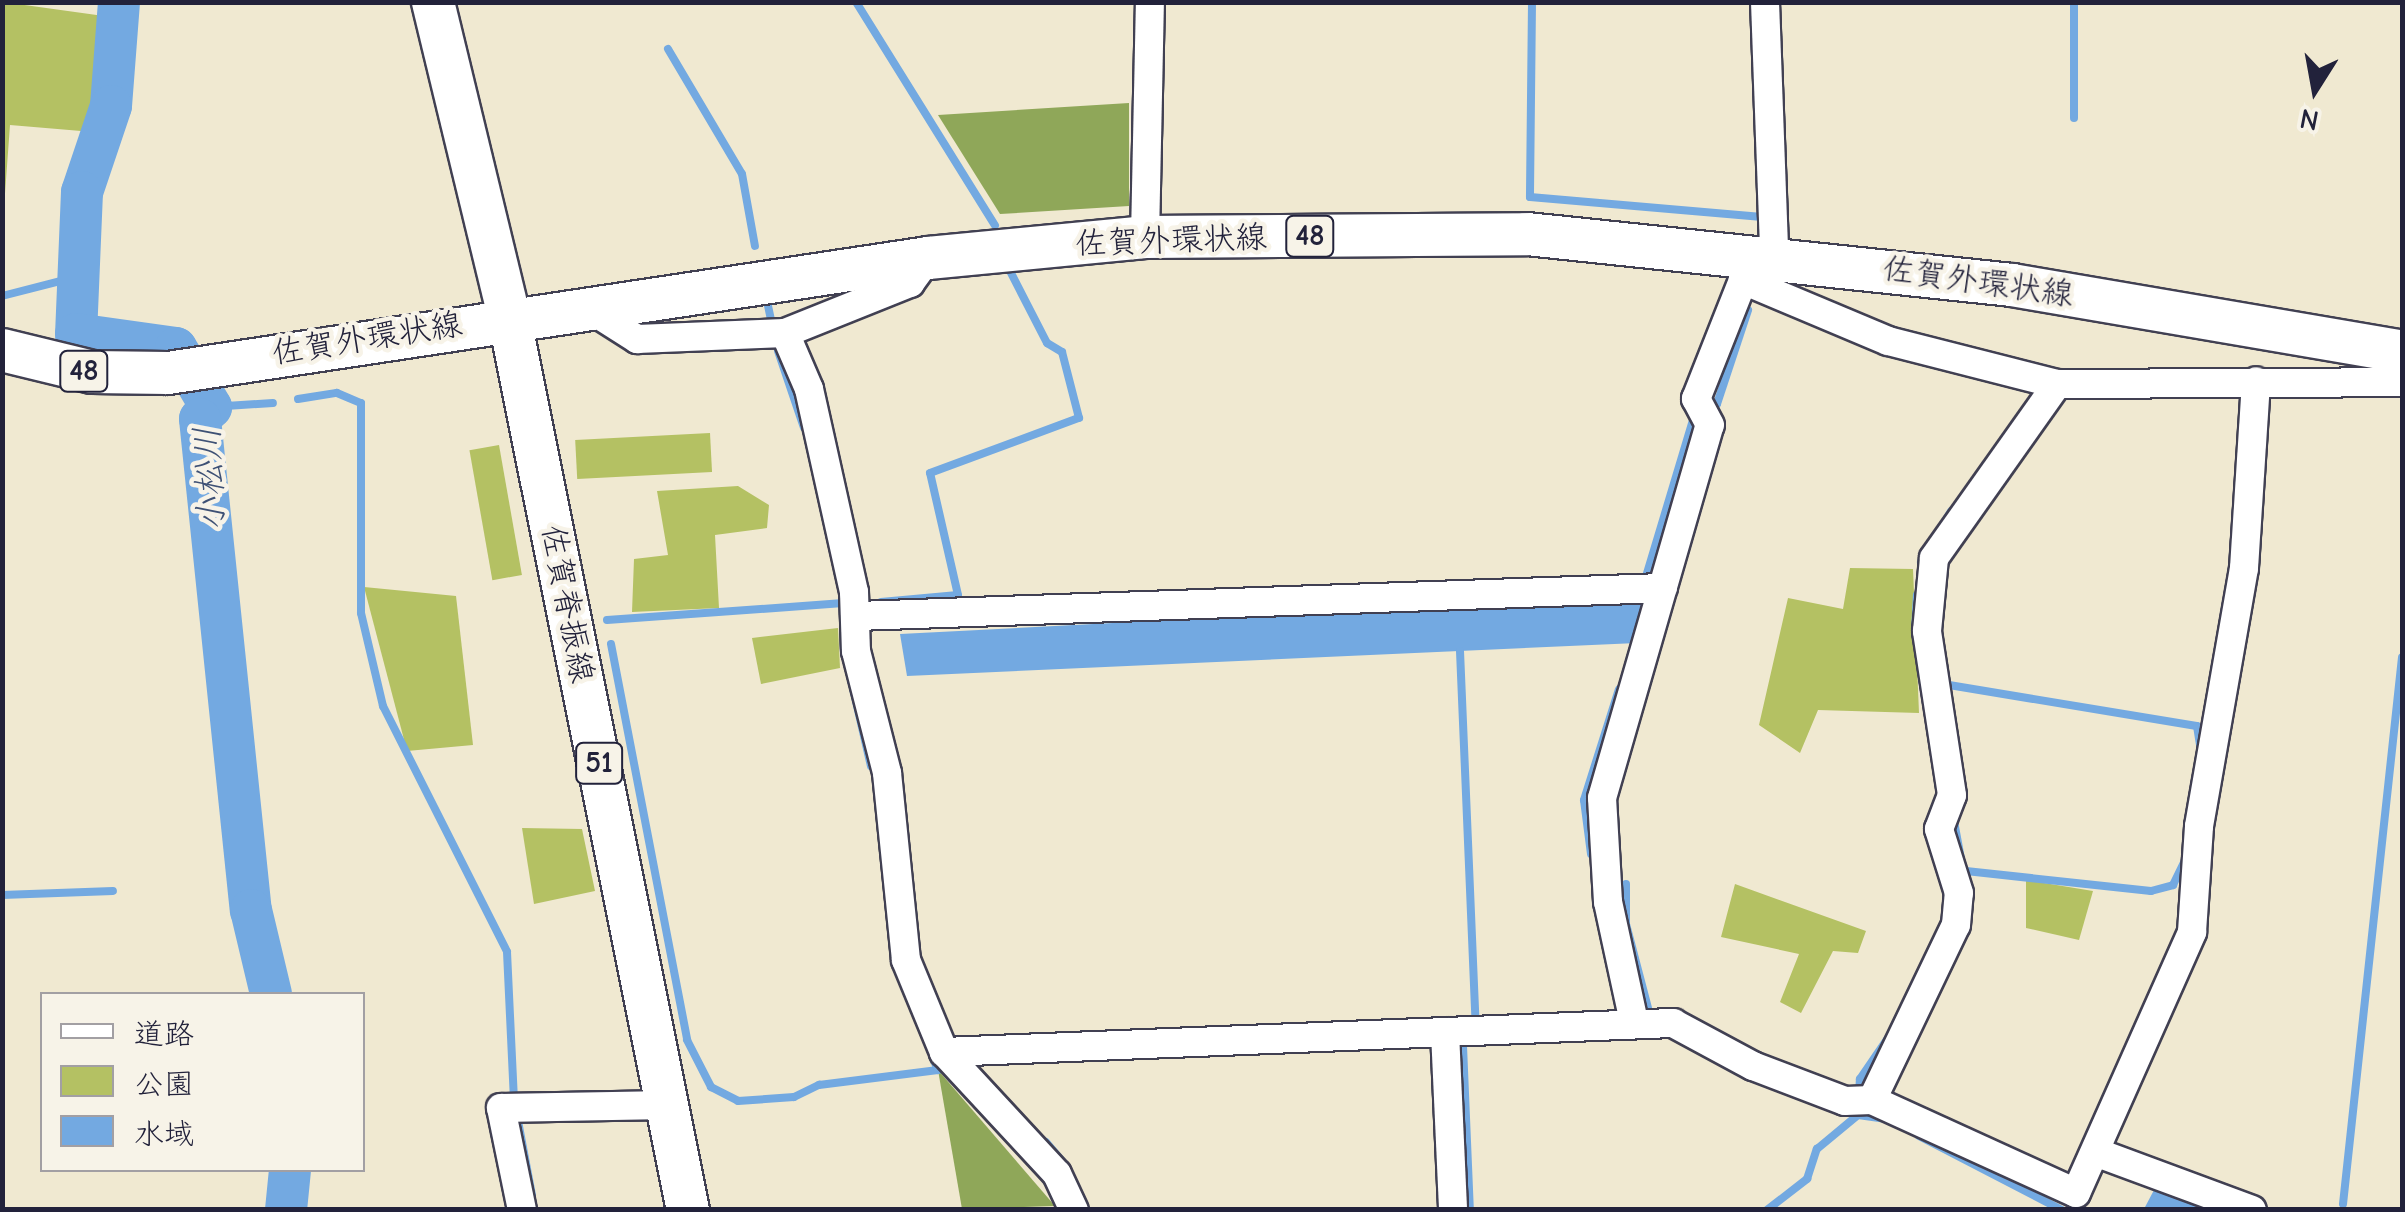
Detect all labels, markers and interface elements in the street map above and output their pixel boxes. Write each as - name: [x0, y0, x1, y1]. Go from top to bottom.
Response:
- north arrow: [2265, 40, 2365, 140]
- text: N: [2297, 102, 2321, 137]
- road number: 48: [1285, 211, 1335, 261]
- street label: 佐賀外環状線: [1074, 218, 1268, 264]
- street label: 佐賀外環状線: [1880, 250, 2076, 314]
- street label: 佐賀外環状線: [269, 305, 465, 373]
- road number: 48: [59, 346, 109, 396]
- water label: 小松川: [186, 425, 234, 533]
- street label: 佐賀脊振線: [533, 522, 601, 686]
- road number: 51: [574, 738, 624, 788]
- legend: [40, 992, 365, 1172]
- text: 道路: [134, 1017, 194, 1052]
- text: 公園: [134, 1067, 194, 1102]
- text: 水域: [134, 1117, 194, 1152]

